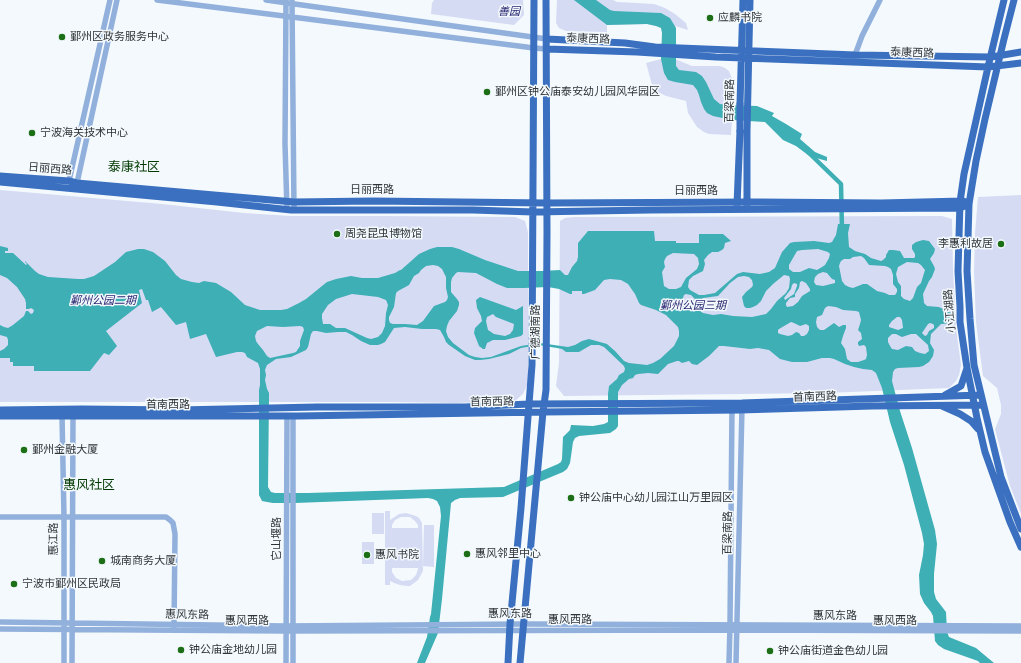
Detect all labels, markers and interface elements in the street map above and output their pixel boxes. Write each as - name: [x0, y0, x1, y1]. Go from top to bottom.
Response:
- park label: 善园: [498, 5, 520, 19]
- place label: 应麟书院: [718, 11, 762, 25]
- marker: 应麟书院: [705, 13, 715, 23]
- place label: 鄞州区政务服务中心: [70, 30, 169, 44]
- marker: 鄞州区政务服务中心: [57, 32, 67, 42]
- street label: 泰康西路: [566, 32, 610, 46]
- street label: 泰康西路: [890, 46, 934, 60]
- street label: 百梁南路: [723, 79, 737, 123]
- place label: 鄞州区钟公庙泰安幼儿园风华园区: [495, 85, 660, 99]
- marker: 鄞州区钟公庙泰安幼儿园风华园区: [482, 87, 492, 97]
- place label: 宁波海关技术中心: [40, 126, 128, 140]
- marker: 宁波海关技术中心: [27, 128, 37, 138]
- district label: 泰康社区: [108, 159, 160, 175]
- street label: 日丽西路: [28, 161, 72, 177]
- street label: 日丽西路: [350, 183, 394, 197]
- street label: 日丽西路: [674, 184, 718, 198]
- place label: 周尧昆虫博物馆: [345, 227, 422, 241]
- marker: 周尧昆虫博物馆: [332, 229, 342, 239]
- place label: 李惠利故居: [938, 237, 993, 251]
- marker: 李惠利故居: [996, 239, 1006, 249]
- street label: 小江湖路: [942, 289, 958, 333]
- park label: 鄞州公园二期: [70, 294, 136, 308]
- park label: 鄞州公园三期: [660, 299, 726, 313]
- street label: 广德湖南路: [529, 305, 543, 359]
- street label: 首南西路: [793, 390, 837, 404]
- street label: 首南西路: [470, 395, 514, 409]
- street label: 首南西路: [146, 398, 190, 412]
- place label: 鄞州金融大厦: [32, 443, 98, 457]
- marker: 鄞州金融大厦: [19, 445, 29, 455]
- district label: 惠风社区: [63, 477, 115, 493]
- place label: 钟公庙中心幼儿园江山万里园区: [579, 491, 733, 505]
- marker: 钟公庙中心幼儿园江山万里园区: [566, 493, 576, 503]
- street label: 百梁南路: [721, 511, 735, 555]
- street label: 它山堰路: [270, 517, 284, 561]
- street label: 惠江路: [47, 523, 61, 555]
- place label: 惠风邻里中心: [475, 547, 541, 561]
- place label: 惠风书院: [375, 548, 419, 562]
- marker: 惠风邻里中心: [462, 549, 472, 559]
- marker: 惠风书院: [362, 550, 372, 560]
- place label: 城南商务大厦: [110, 554, 176, 568]
- marker: 城南商务大厦: [97, 556, 107, 566]
- place label: 宁波市鄞州区民政局: [22, 577, 121, 591]
- marker: 宁波市鄞州区民政局: [9, 579, 19, 589]
- street label: 惠风东路: [488, 607, 532, 621]
- street label: 惠风东路: [165, 608, 209, 622]
- street label: 惠风东路: [813, 609, 857, 623]
- street label: 惠风西路: [548, 613, 592, 627]
- street label: 惠风西路: [225, 614, 269, 628]
- street label: 惠风西路: [873, 614, 917, 628]
- place label: 钟公庙金地幼儿园: [189, 643, 277, 657]
- place label: 钟公庙街道金色幼儿园: [778, 644, 888, 658]
- marker: 钟公庙金地幼儿园: [176, 645, 186, 655]
- marker: 钟公庙街道金色幼儿园: [765, 646, 775, 656]

